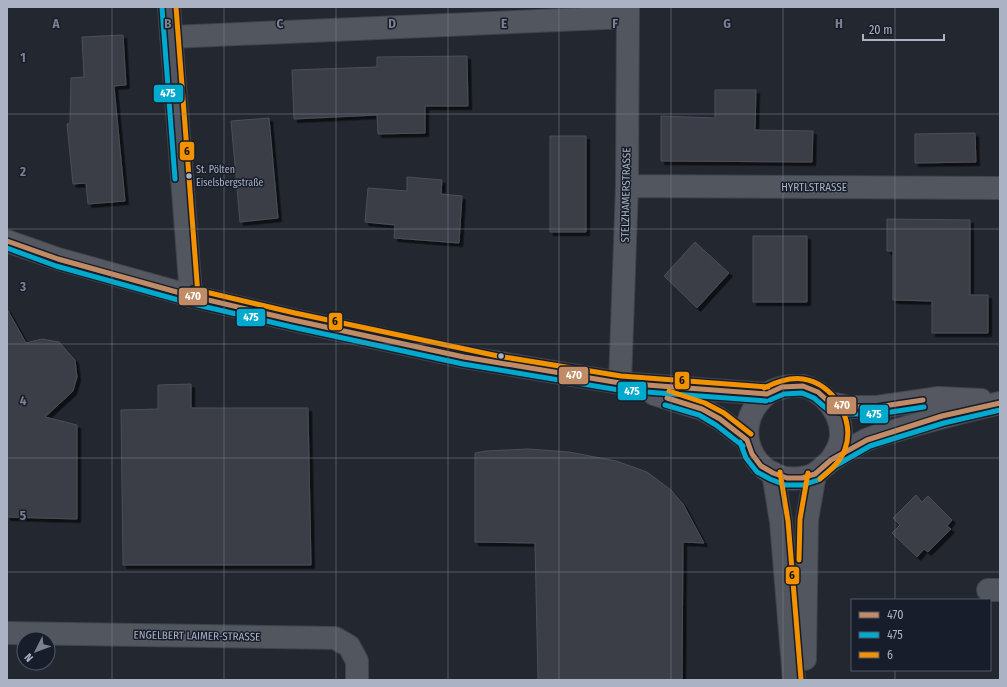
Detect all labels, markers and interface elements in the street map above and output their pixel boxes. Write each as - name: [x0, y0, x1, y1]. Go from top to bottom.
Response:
- text: A: [51, 16, 60, 31]
- text: B: [164, 16, 172, 31]
- text: C: [277, 16, 284, 31]
- text: D: [388, 16, 396, 31]
- text: E: [501, 16, 507, 31]
- text: F: [612, 16, 618, 31]
- text: G: [723, 16, 731, 31]
- text: H: [835, 16, 843, 31]
- scale bar: [863, 16, 944, 42]
- text: 20 m: [869, 23, 893, 37]
- text: 1: [20, 50, 26, 65]
- line badge: 475: [153, 84, 184, 103]
- text: 475: [160, 87, 176, 100]
- line badge: 6: [179, 141, 195, 161]
- text: 6: [184, 145, 190, 158]
- street label: STELZHAMERSTRASSE: [619, 147, 633, 243]
- text: 2: [19, 164, 26, 179]
- place label: St. Pölten Eiselsbergstraße: [196, 164, 264, 189]
- marker: St. Pölten Eiselsbergstraße: [184, 171, 194, 181]
- street label: HYRTLSTRASSE: [781, 181, 847, 194]
- text: 3: [19, 279, 26, 294]
- line badge: 470: [178, 287, 208, 306]
- text: 470: [185, 290, 201, 303]
- line badge: 475: [236, 308, 266, 327]
- text: 475: [243, 311, 259, 324]
- line badge: 6: [328, 312, 343, 331]
- text: 6: [332, 315, 338, 328]
- unlabelled marker: [496, 351, 506, 361]
- line badge: 470: [558, 366, 589, 385]
- text: 470: [566, 369, 582, 382]
- line badge: 6: [674, 371, 690, 390]
- text: 6: [679, 374, 685, 387]
- line badge: 475: [617, 381, 647, 401]
- text: 475: [624, 385, 640, 398]
- text: 4: [20, 393, 27, 408]
- line badge: 470: [826, 396, 857, 415]
- text: 470: [834, 399, 850, 412]
- line badge: 475: [859, 404, 889, 424]
- text: 475: [866, 408, 882, 421]
- text: 5: [20, 508, 26, 523]
- line badge: 6: [785, 566, 800, 585]
- text: 6: [789, 569, 795, 582]
- legend: [851, 599, 991, 671]
- text: 470: [887, 608, 904, 622]
- street label: ENGELBERT LAIMER-STRASSE: [134, 628, 260, 644]
- text: 475: [887, 628, 903, 642]
- north arrow: [16, 631, 56, 671]
- text: 6: [887, 648, 893, 662]
- text: N: [22, 651, 36, 664]

